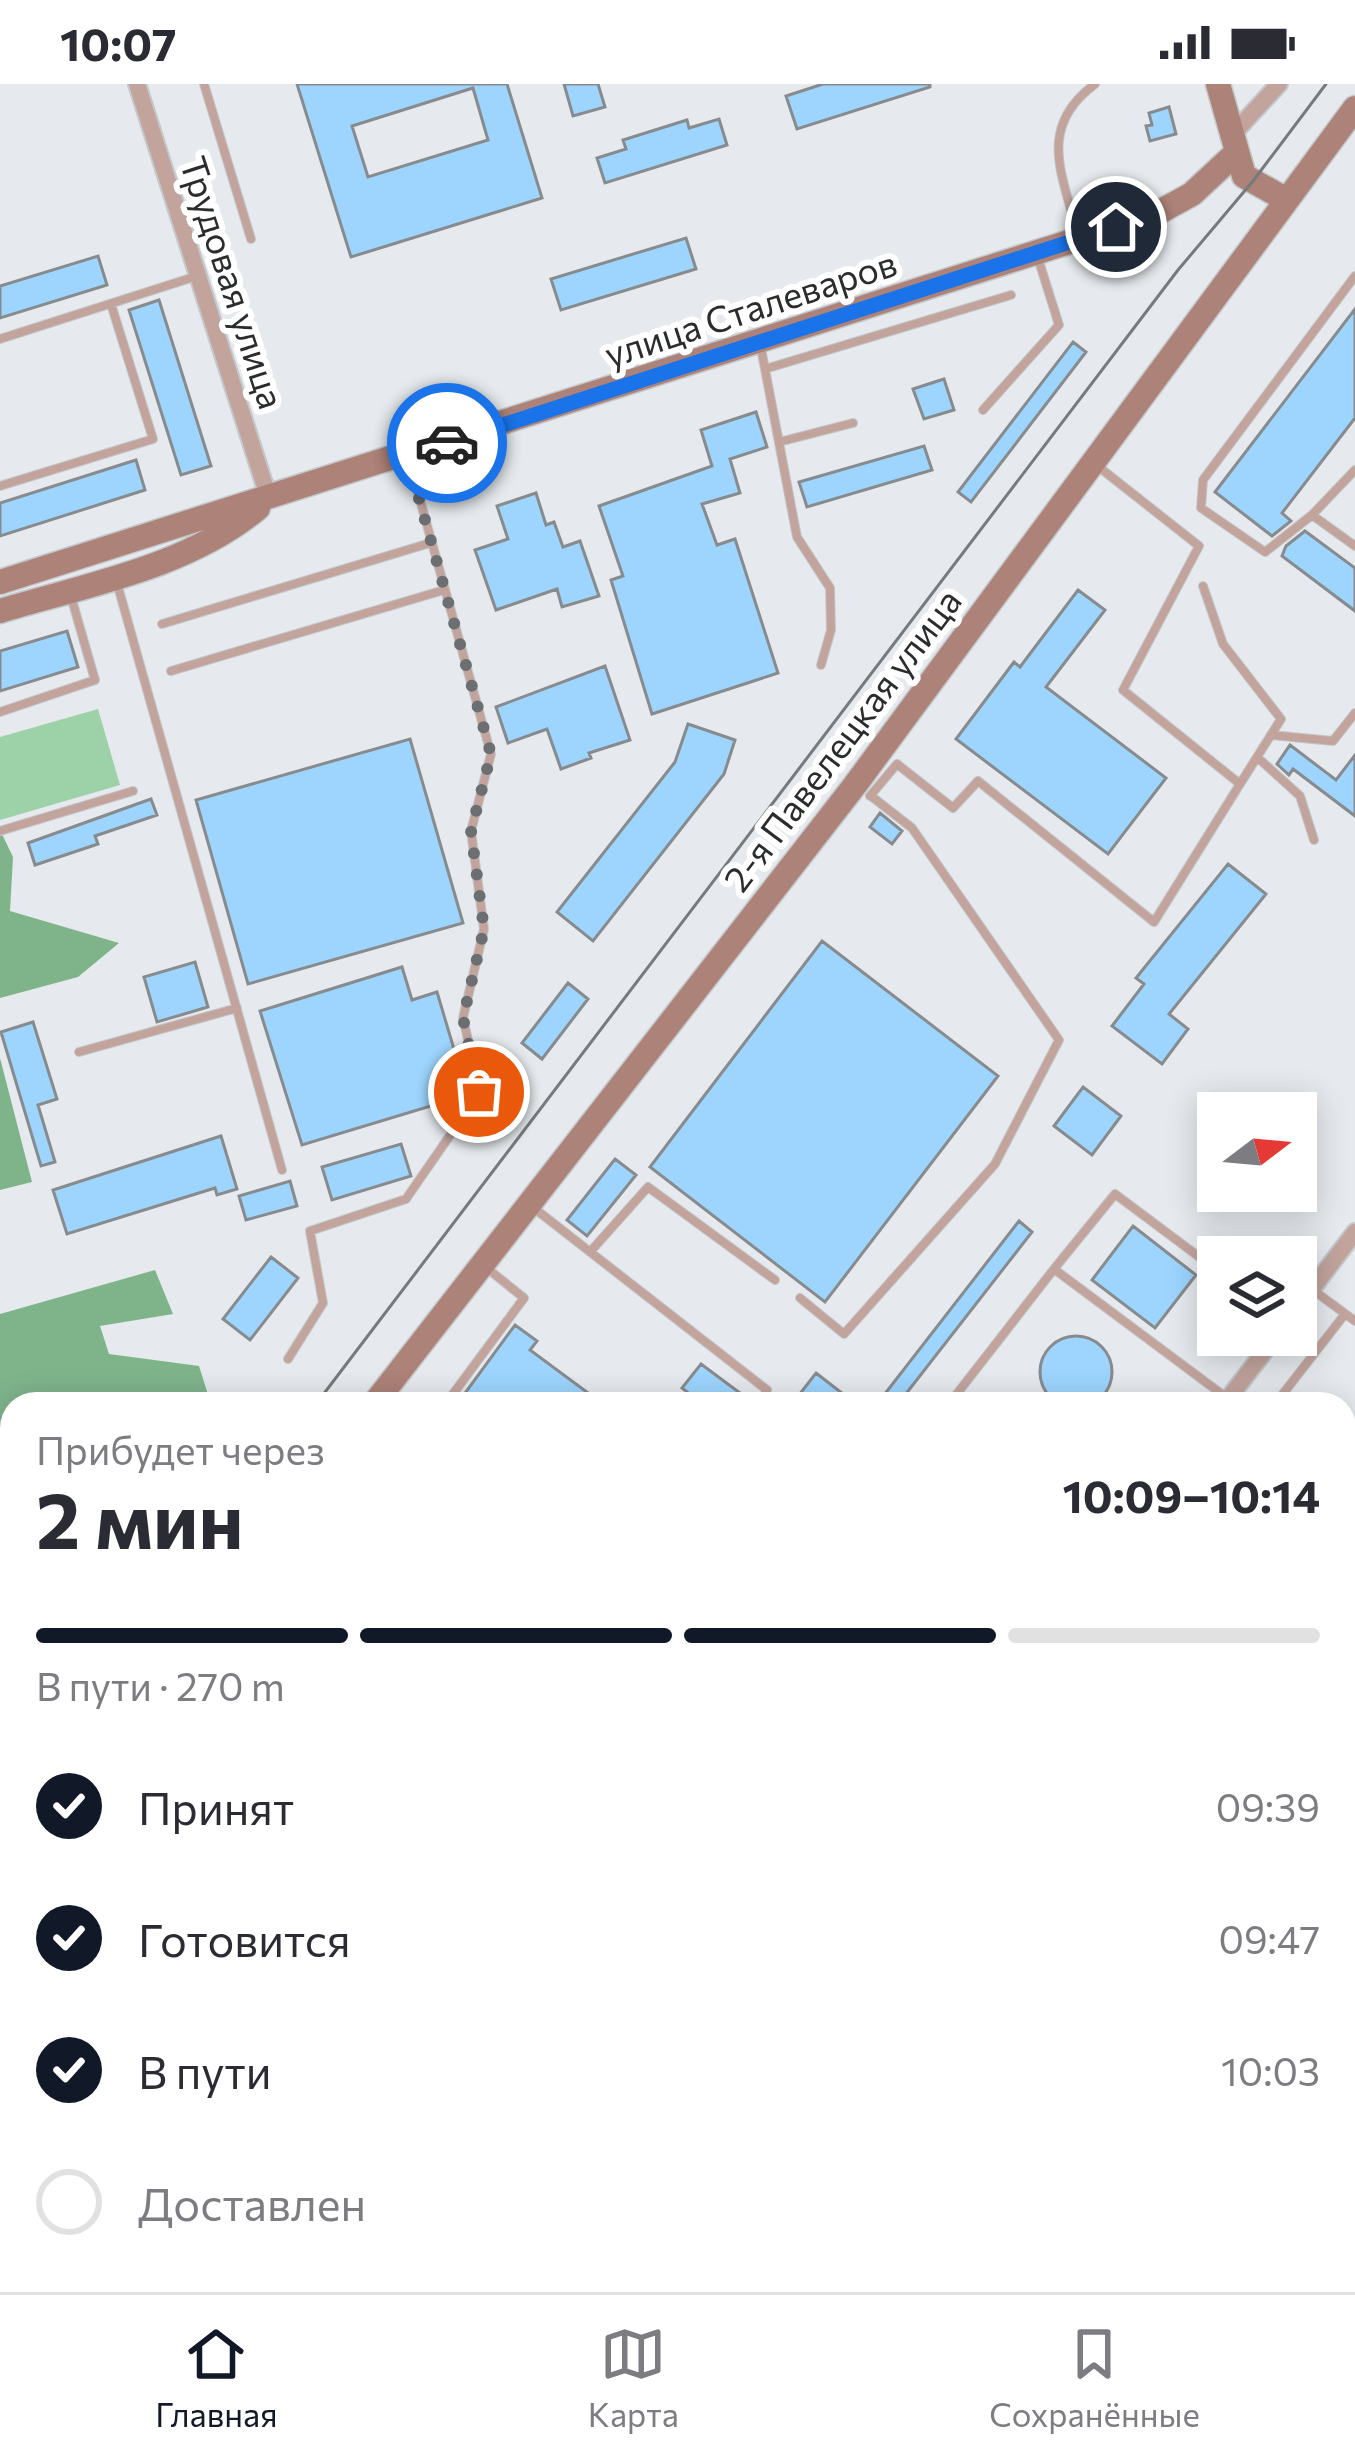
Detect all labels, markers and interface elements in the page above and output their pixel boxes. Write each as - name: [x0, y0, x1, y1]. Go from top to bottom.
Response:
- text: 10:07: [60, 15, 176, 70]
- street label: Трудовая улица: [172, 150, 296, 414]
- pin: [1065, 176, 1167, 278]
- icon: home: [1083, 194, 1149, 260]
- street label: улица Сталеваров: [599, 239, 901, 375]
- courier: [387, 383, 507, 503]
- icon: car: [414, 410, 480, 476]
- street label: 2-я Павелецкая улица: [713, 579, 969, 899]
- pin: [428, 1041, 530, 1143]
- icon: bag: [446, 1059, 512, 1125]
- north arrow: [1197, 1092, 1317, 1212]
- map controls: [1197, 1092, 1317, 1356]
- button: layers: [1197, 1236, 1317, 1356]
- text: Прибудет через: [36, 1425, 325, 1473]
- text: 10:09–10:14: [1062, 1467, 1320, 1522]
- text: 2 мин: [36, 1470, 244, 1565]
- text: В пути · 270 m: [36, 1661, 285, 1709]
- icon: check: [36, 1773, 102, 1839]
- text: Принят: [138, 1779, 294, 1834]
- text: 09:39: [1216, 1782, 1320, 1830]
- icon: check: [36, 1905, 102, 1971]
- text: Готовится: [138, 1911, 351, 1966]
- text: 09:47: [1218, 1914, 1320, 1962]
- icon: check: [36, 2037, 102, 2103]
- text: В пути: [138, 2043, 272, 2098]
- text: 10:03: [1221, 2046, 1320, 2094]
- text: Доставлен: [138, 2175, 366, 2230]
- tab: Главная: [155, 2321, 277, 2434]
- tab: Карта: [588, 2321, 679, 2434]
- tab: Сохранённые: [989, 2321, 1200, 2434]

